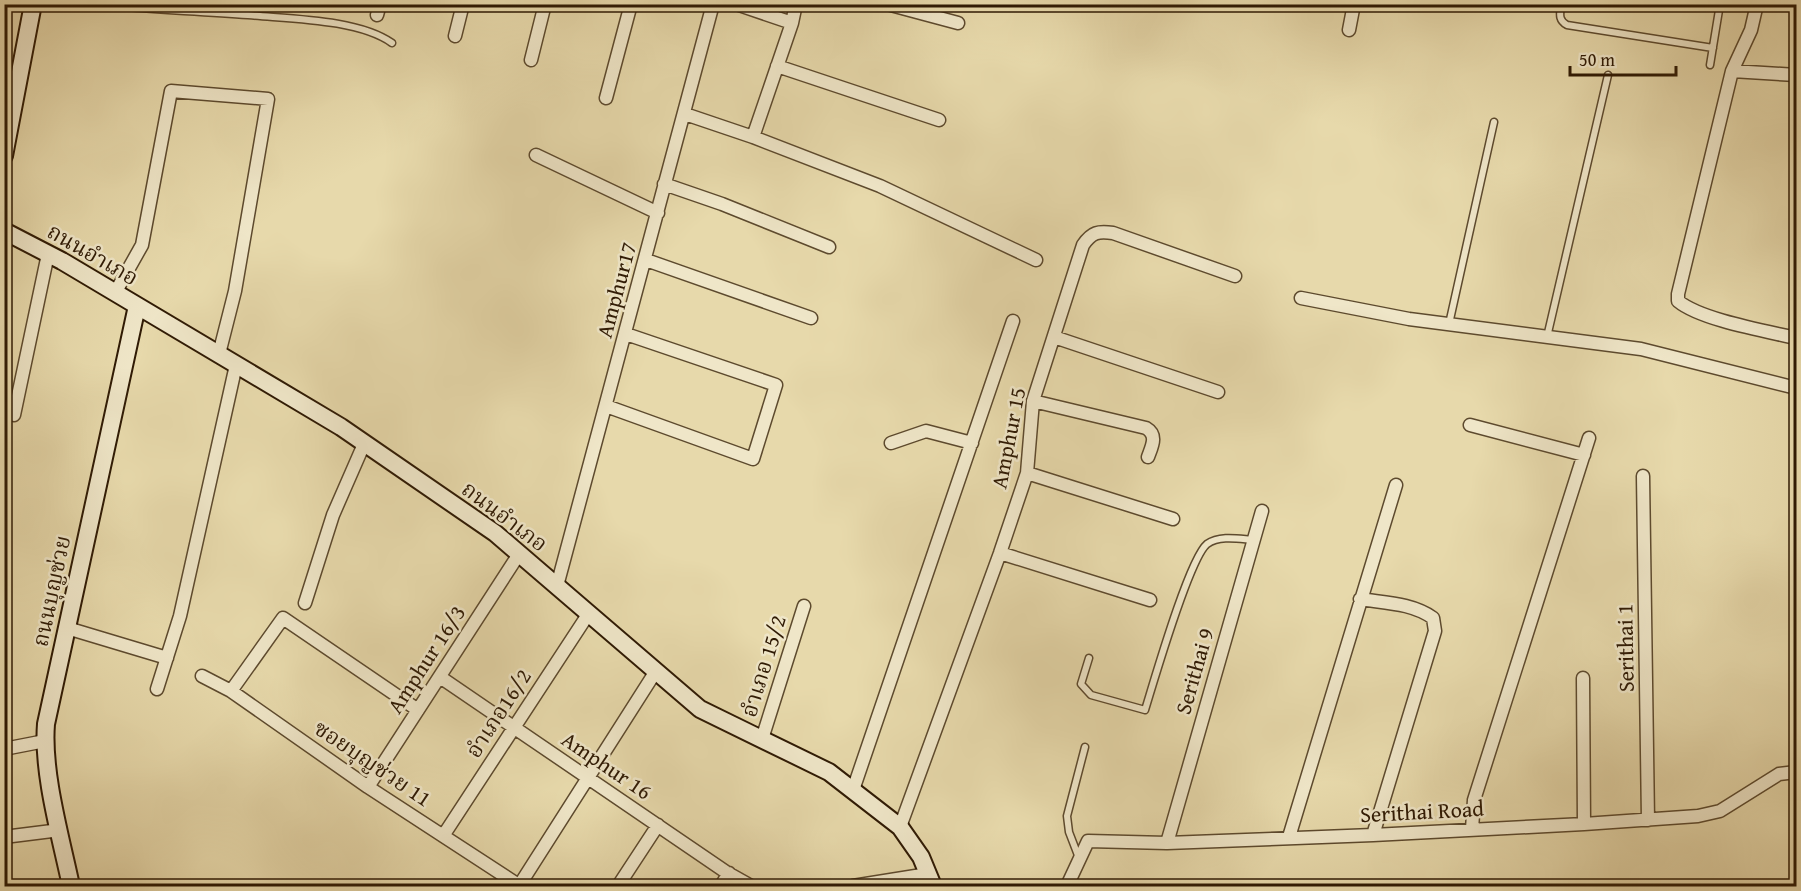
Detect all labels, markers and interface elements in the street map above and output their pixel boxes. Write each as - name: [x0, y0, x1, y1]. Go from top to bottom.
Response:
- scale bar: [1570, 39, 1676, 77]
- text: 50 m: [1579, 46, 1615, 73]
- street label: ถนนอำเภอ: [41, 215, 145, 293]
- street label: Amphur17: [588, 239, 644, 341]
- street label: Amphur 15: [983, 385, 1033, 491]
- street label: ถนนอำเภอ: [455, 473, 555, 559]
- street label: ถนนบุญช่วย: [24, 533, 78, 649]
- street label: Amphur 16/3: [379, 598, 473, 720]
- street label: Serithai 1: [1608, 604, 1642, 692]
- street label: อำเภอ 15/2: [732, 611, 794, 721]
- street label: Serithai 9: [1166, 624, 1222, 718]
- street label: อำเภอ16/2: [457, 662, 539, 764]
- street label: ซอยบุญช่วย 11: [308, 712, 438, 814]
- street label: Amphur 16: [556, 723, 658, 807]
- street label: Serithai Road: [1359, 792, 1485, 830]

